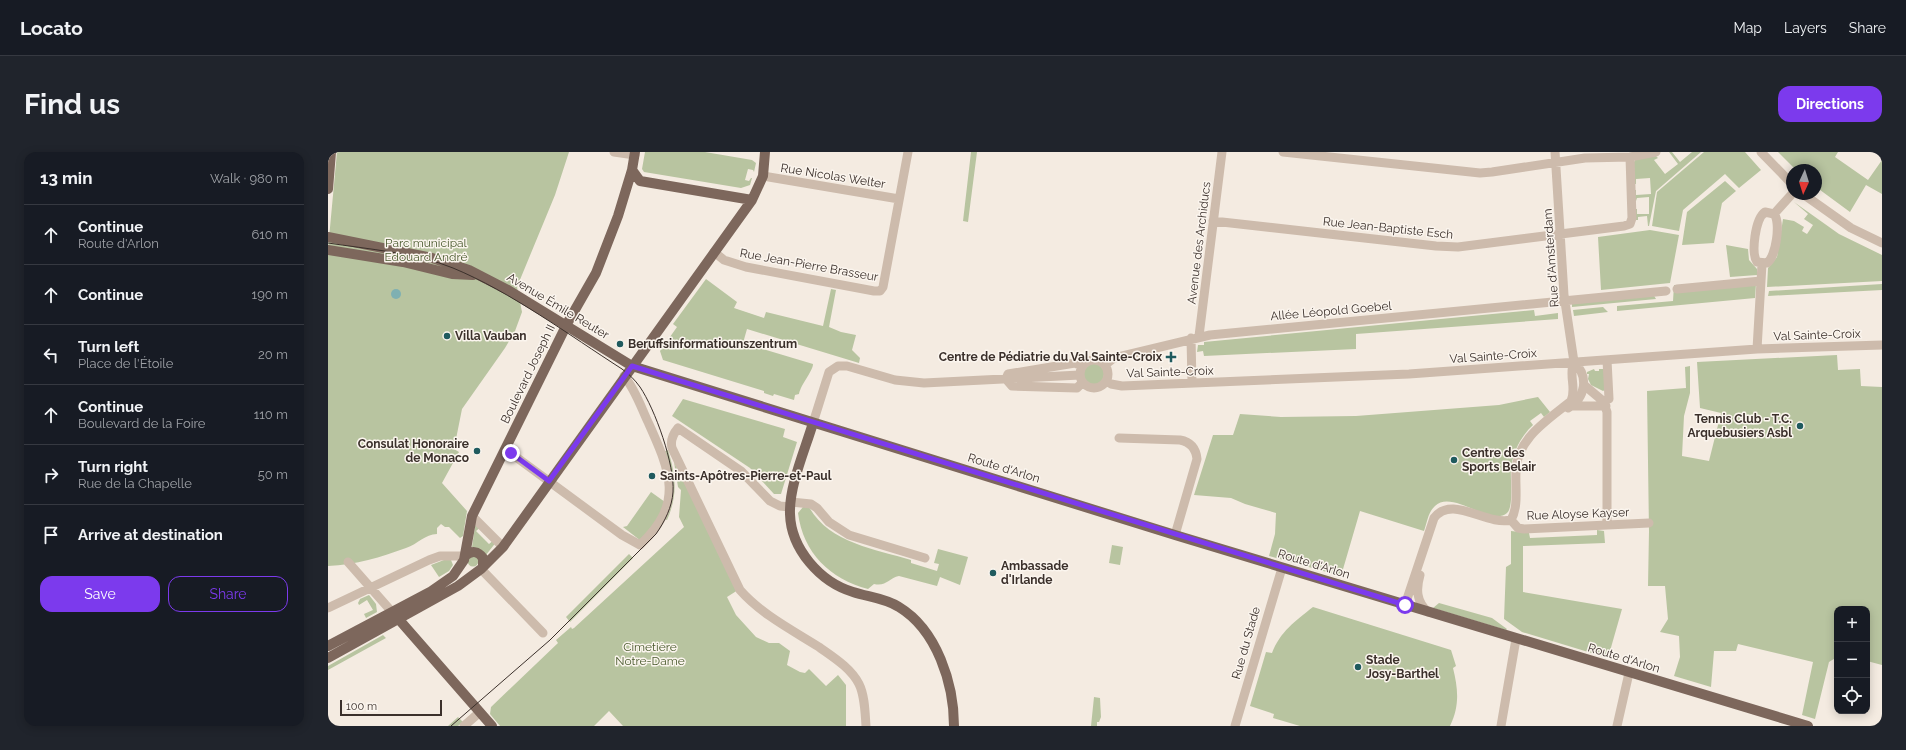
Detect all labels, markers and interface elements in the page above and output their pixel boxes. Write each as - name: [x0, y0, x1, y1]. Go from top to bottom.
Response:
- text: Locato: [20, 17, 83, 39]
- text: Map: [1734, 20, 1762, 36]
- text: Layers: [1784, 20, 1827, 36]
- text: Share: [1849, 20, 1886, 36]
- button: Directions: [1778, 86, 1882, 122]
- text: Find us: [24, 88, 120, 121]
- street label: Rue Nicolas Welter: [780, 161, 887, 191]
- north arrow: [1786, 164, 1822, 200]
- text: 13 min: [40, 168, 92, 188]
- text: Walk · 980 m: [210, 171, 288, 186]
- street label: Avenue des Archiducs: [1185, 181, 1213, 305]
- street label: Rue d'Amsterdam: [1541, 208, 1561, 308]
- street label: Rue Jean-Baptiste Esch: [1322, 214, 1454, 242]
- text: Continue: [78, 218, 143, 236]
- icon: ahead: [40, 224, 62, 246]
- text: 610 m: [251, 227, 288, 242]
- text: Route d'Arlon: [78, 236, 159, 251]
- park label: Parc municipal Edouard André: [384, 236, 468, 264]
- street label: Rue Jean-Pierre Brasseur: [739, 246, 880, 284]
- street label: Avenue Émile Reuter: [504, 270, 612, 342]
- icon: ahead: [40, 284, 62, 306]
- text: Continue: [78, 286, 143, 304]
- text: 190 m: [252, 287, 288, 302]
- street label: Allée Léopold Goebel: [1270, 299, 1393, 323]
- street label: Boulevard Joseph II: [498, 322, 558, 426]
- street label: Val Sainte-Croix: [1773, 326, 1861, 344]
- place label: Villa Vauban: [455, 329, 527, 343]
- marker: Villa Vauban: [442, 331, 452, 341]
- place label: Beruffsinformatiounszentrum: [628, 337, 797, 351]
- text: Turn left: [78, 338, 139, 356]
- marker: Beruffsinformatiounszentrum: [615, 339, 625, 349]
- icon: left: [40, 344, 62, 366]
- street label: Val Sainte-Croix: [1449, 346, 1537, 366]
- text: 20 m: [258, 347, 288, 362]
- place label: Centre de Pédiatrie du Val Sainte-Croix: [939, 350, 1163, 364]
- marker: Centre de Pédiatrie du Val Sainte-Croix: [1165, 351, 1177, 363]
- text: Place de l'Étoile: [78, 356, 173, 371]
- street label: Val Sainte-Croix: [1126, 363, 1214, 381]
- text: Continue: [78, 398, 143, 416]
- icon: ahead: [40, 404, 62, 426]
- text: 110 m: [254, 407, 288, 422]
- place label: Tennis Club - T.C. Arquebusiers Asbl: [1688, 412, 1792, 440]
- text: Boulevard de la Foire: [78, 416, 205, 431]
- marker: Tennis Club - T.C. Arquebusiers Asbl: [1795, 421, 1805, 431]
- place label: Consulat Honoraire de Monaco: [358, 437, 469, 465]
- route end: [502, 444, 520, 462]
- marker: Consulat Honoraire de Monaco: [472, 446, 482, 456]
- place label: Centre des Sports Belair: [1462, 446, 1536, 474]
- street label: Route d'Arlon: [966, 450, 1042, 486]
- marker: Centre des Sports Belair: [1449, 455, 1459, 465]
- text: Turn right: [78, 458, 148, 476]
- icon: right: [40, 464, 62, 486]
- text: 50 m: [258, 467, 288, 482]
- place label: Saints-Apôtres-Pierre-et-Paul: [660, 469, 832, 483]
- marker: Saints-Apôtres-Pierre-et-Paul: [647, 471, 657, 481]
- text: Rue de la Chapelle: [78, 476, 192, 491]
- street label: Rue Aloyse Kayser: [1526, 505, 1630, 523]
- icon: arrive: [40, 524, 62, 546]
- text: Arrive at destination: [78, 526, 223, 544]
- street label: Route d'Arlon: [1276, 546, 1352, 582]
- place label: Ambassade d'Irlande: [1001, 559, 1068, 587]
- marker: Ambassade d'Irlande: [988, 568, 998, 578]
- button: Save: [40, 576, 160, 612]
- button: Share: [168, 576, 288, 612]
- route start: [1396, 596, 1414, 614]
- street label: Rue du Stade: [1229, 605, 1263, 681]
- map controls: [1834, 606, 1870, 714]
- button: +: [1834, 606, 1870, 642]
- park label: Cimetière Notre-Dame: [615, 640, 685, 668]
- street label: Route d'Arlon: [1586, 640, 1662, 676]
- button: −: [1834, 642, 1870, 678]
- place label: Stade Josy-Barthel: [1366, 653, 1439, 681]
- marker: Stade Josy-Barthel: [1353, 662, 1363, 672]
- button: locate: [1834, 678, 1870, 714]
- scale bar: [340, 698, 442, 717]
- text: 100 m: [346, 700, 377, 713]

